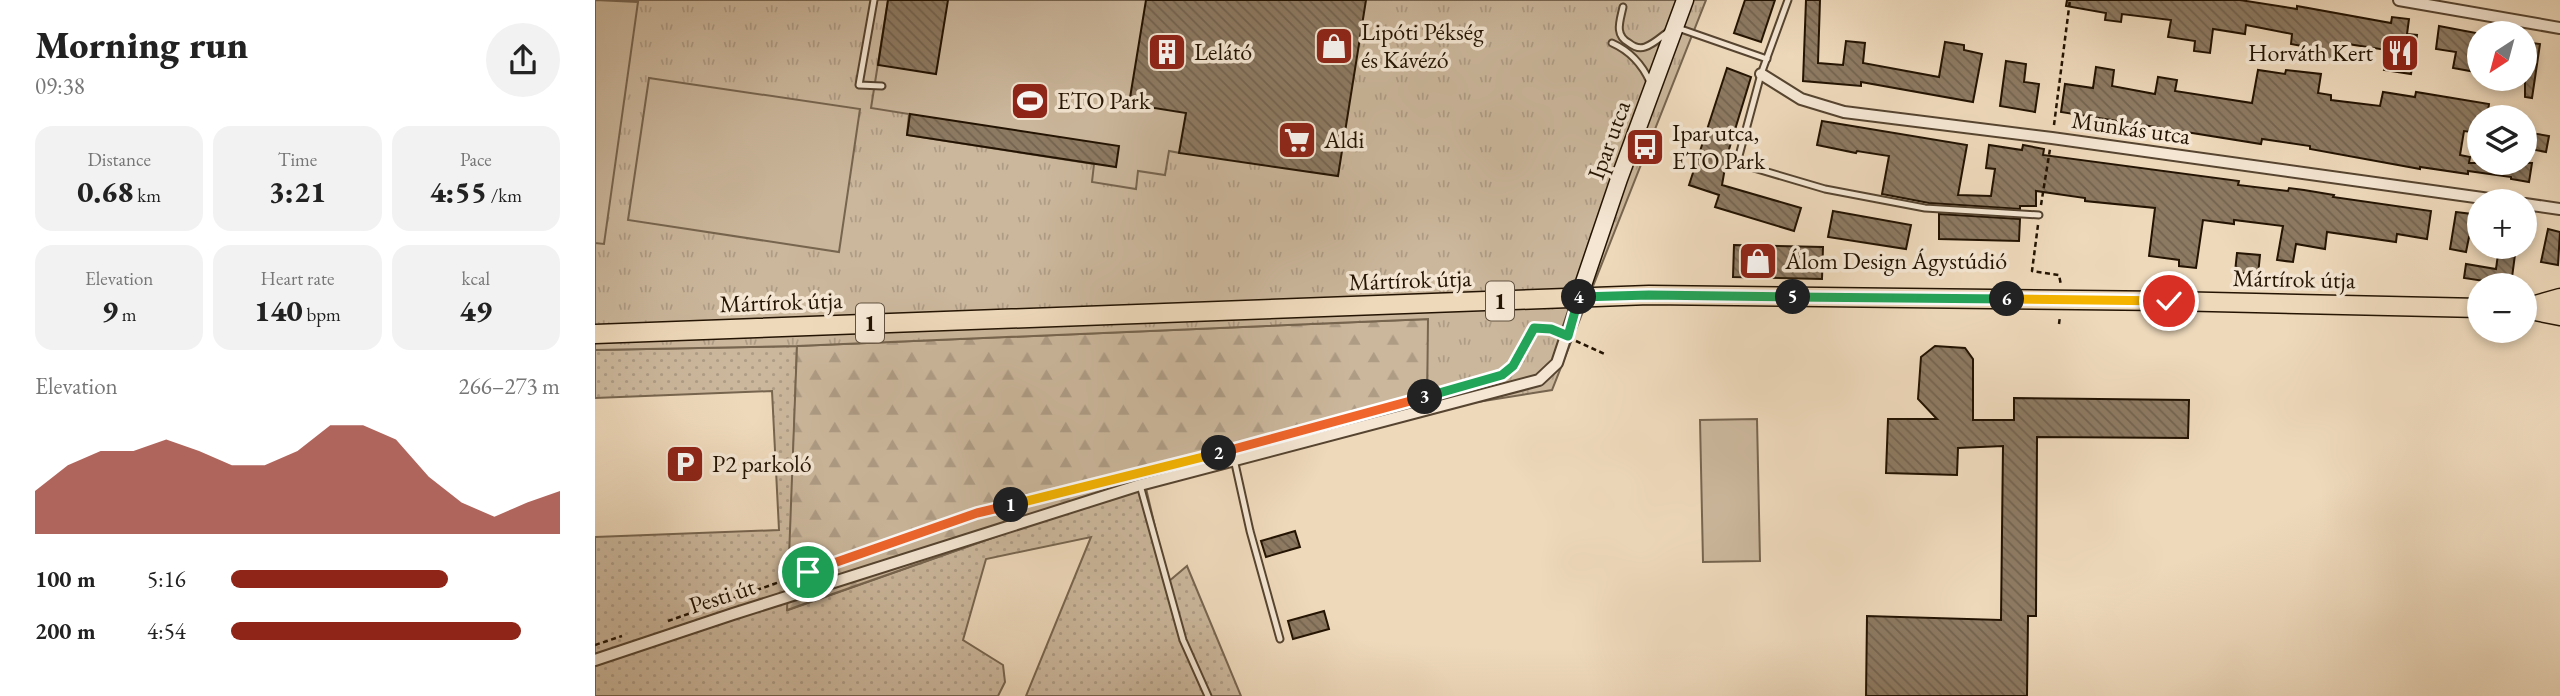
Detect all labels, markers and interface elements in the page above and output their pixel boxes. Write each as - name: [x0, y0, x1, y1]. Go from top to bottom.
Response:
- place label: Lipóti Pékség és Kávézó: [1361, 16, 1484, 75]
- text: Morning run: [35, 20, 248, 69]
- north arrow: [2467, 21, 2537, 91]
- map controls: [2467, 21, 2537, 343]
- button: share: [486, 23, 560, 97]
- shop icon: Lipóti Pékség és Kávézó: [1313, 25, 1355, 67]
- building icon: Lelátó: [1146, 31, 1188, 73]
- restaurant icon: Horváth Kert: [2379, 32, 2421, 74]
- place label: Lelátó: [1194, 36, 1252, 67]
- place label: Horváth Kert: [2248, 37, 2373, 68]
- text: 09:38: [35, 71, 85, 101]
- sports icon: ETO Park: [1009, 80, 1051, 122]
- place label: ETO Park: [1057, 85, 1151, 116]
- street label: Ipar utca: [1580, 96, 1637, 184]
- street label: Munkás utca: [2070, 104, 2193, 151]
- button: layers: [2467, 105, 2537, 175]
- place label: Ipar utca, ETO Park: [1672, 117, 1766, 176]
- supermarket icon: Aldi: [1276, 119, 1318, 161]
- place label: Aldi: [1323, 124, 1365, 155]
- bus stop icon: Ipar utca, ETO Park: [1624, 126, 1666, 168]
- text: Distance: [87, 147, 151, 172]
- text: Time: [278, 147, 317, 172]
- text: Pace: [460, 147, 492, 172]
- text: 0.68: [77, 172, 133, 211]
- text: 3:21: [269, 172, 326, 211]
- text: 4:55: [430, 172, 487, 211]
- text: km: [133, 183, 161, 208]
- text: /km: [487, 183, 522, 208]
- button: +: [2467, 189, 2537, 259]
- shop icon: Álom Design Ágystúdió: [1737, 240, 1779, 282]
- place label: Álom Design Ágystúdió: [1784, 245, 2007, 276]
- street label: Mártírok útja: [1348, 262, 1472, 297]
- street label: Mártírok útja: [2232, 262, 2356, 295]
- text: Elevation: [85, 266, 153, 291]
- text: Heart rate: [261, 266, 334, 291]
- text: kcal: [462, 266, 490, 291]
- pin: [2139, 271, 2199, 331]
- button: −: [2467, 273, 2537, 343]
- pin: 4: [1562, 280, 1597, 314]
- pin: 5: [1775, 280, 1811, 314]
- road number: 1: [1486, 282, 1514, 320]
- pin: 6: [1989, 282, 2025, 316]
- icon: check: [2150, 282, 2188, 320]
- street label: Mártírok útja: [719, 284, 843, 319]
- text: 4: [1573, 284, 1584, 309]
- text: 5: [1787, 284, 1798, 309]
- text: 6: [2001, 286, 2012, 311]
- text: 9: [102, 291, 118, 330]
- text: 140: [254, 291, 303, 330]
- text: 49: [460, 291, 492, 330]
- text: m: [118, 302, 137, 327]
- text: bpm: [303, 302, 341, 327]
- road number: 1: [856, 304, 884, 342]
- text: Elevation: [35, 371, 118, 401]
- text: 266–273 m: [459, 371, 560, 401]
- pin: 3: [1407, 380, 1443, 414]
- text: 3: [1419, 384, 1430, 409]
- pin: 2: [1201, 435, 1237, 470]
- text: 2: [1213, 440, 1224, 465]
- parking icon: P2 parkoló: [664, 443, 706, 485]
- place label: P2 parkoló: [712, 448, 812, 479]
- pin: 1: [993, 488, 1029, 522]
- text: 1: [1005, 492, 1016, 517]
- pin: [778, 542, 838, 602]
- icon: arrive: [789, 553, 827, 591]
- text: 100 m: [35, 564, 96, 594]
- text: 5:16: [147, 564, 186, 594]
- street label: Pesti út: [685, 570, 759, 621]
- text: 200 m: [35, 616, 96, 646]
- text: 4:54: [147, 616, 186, 646]

